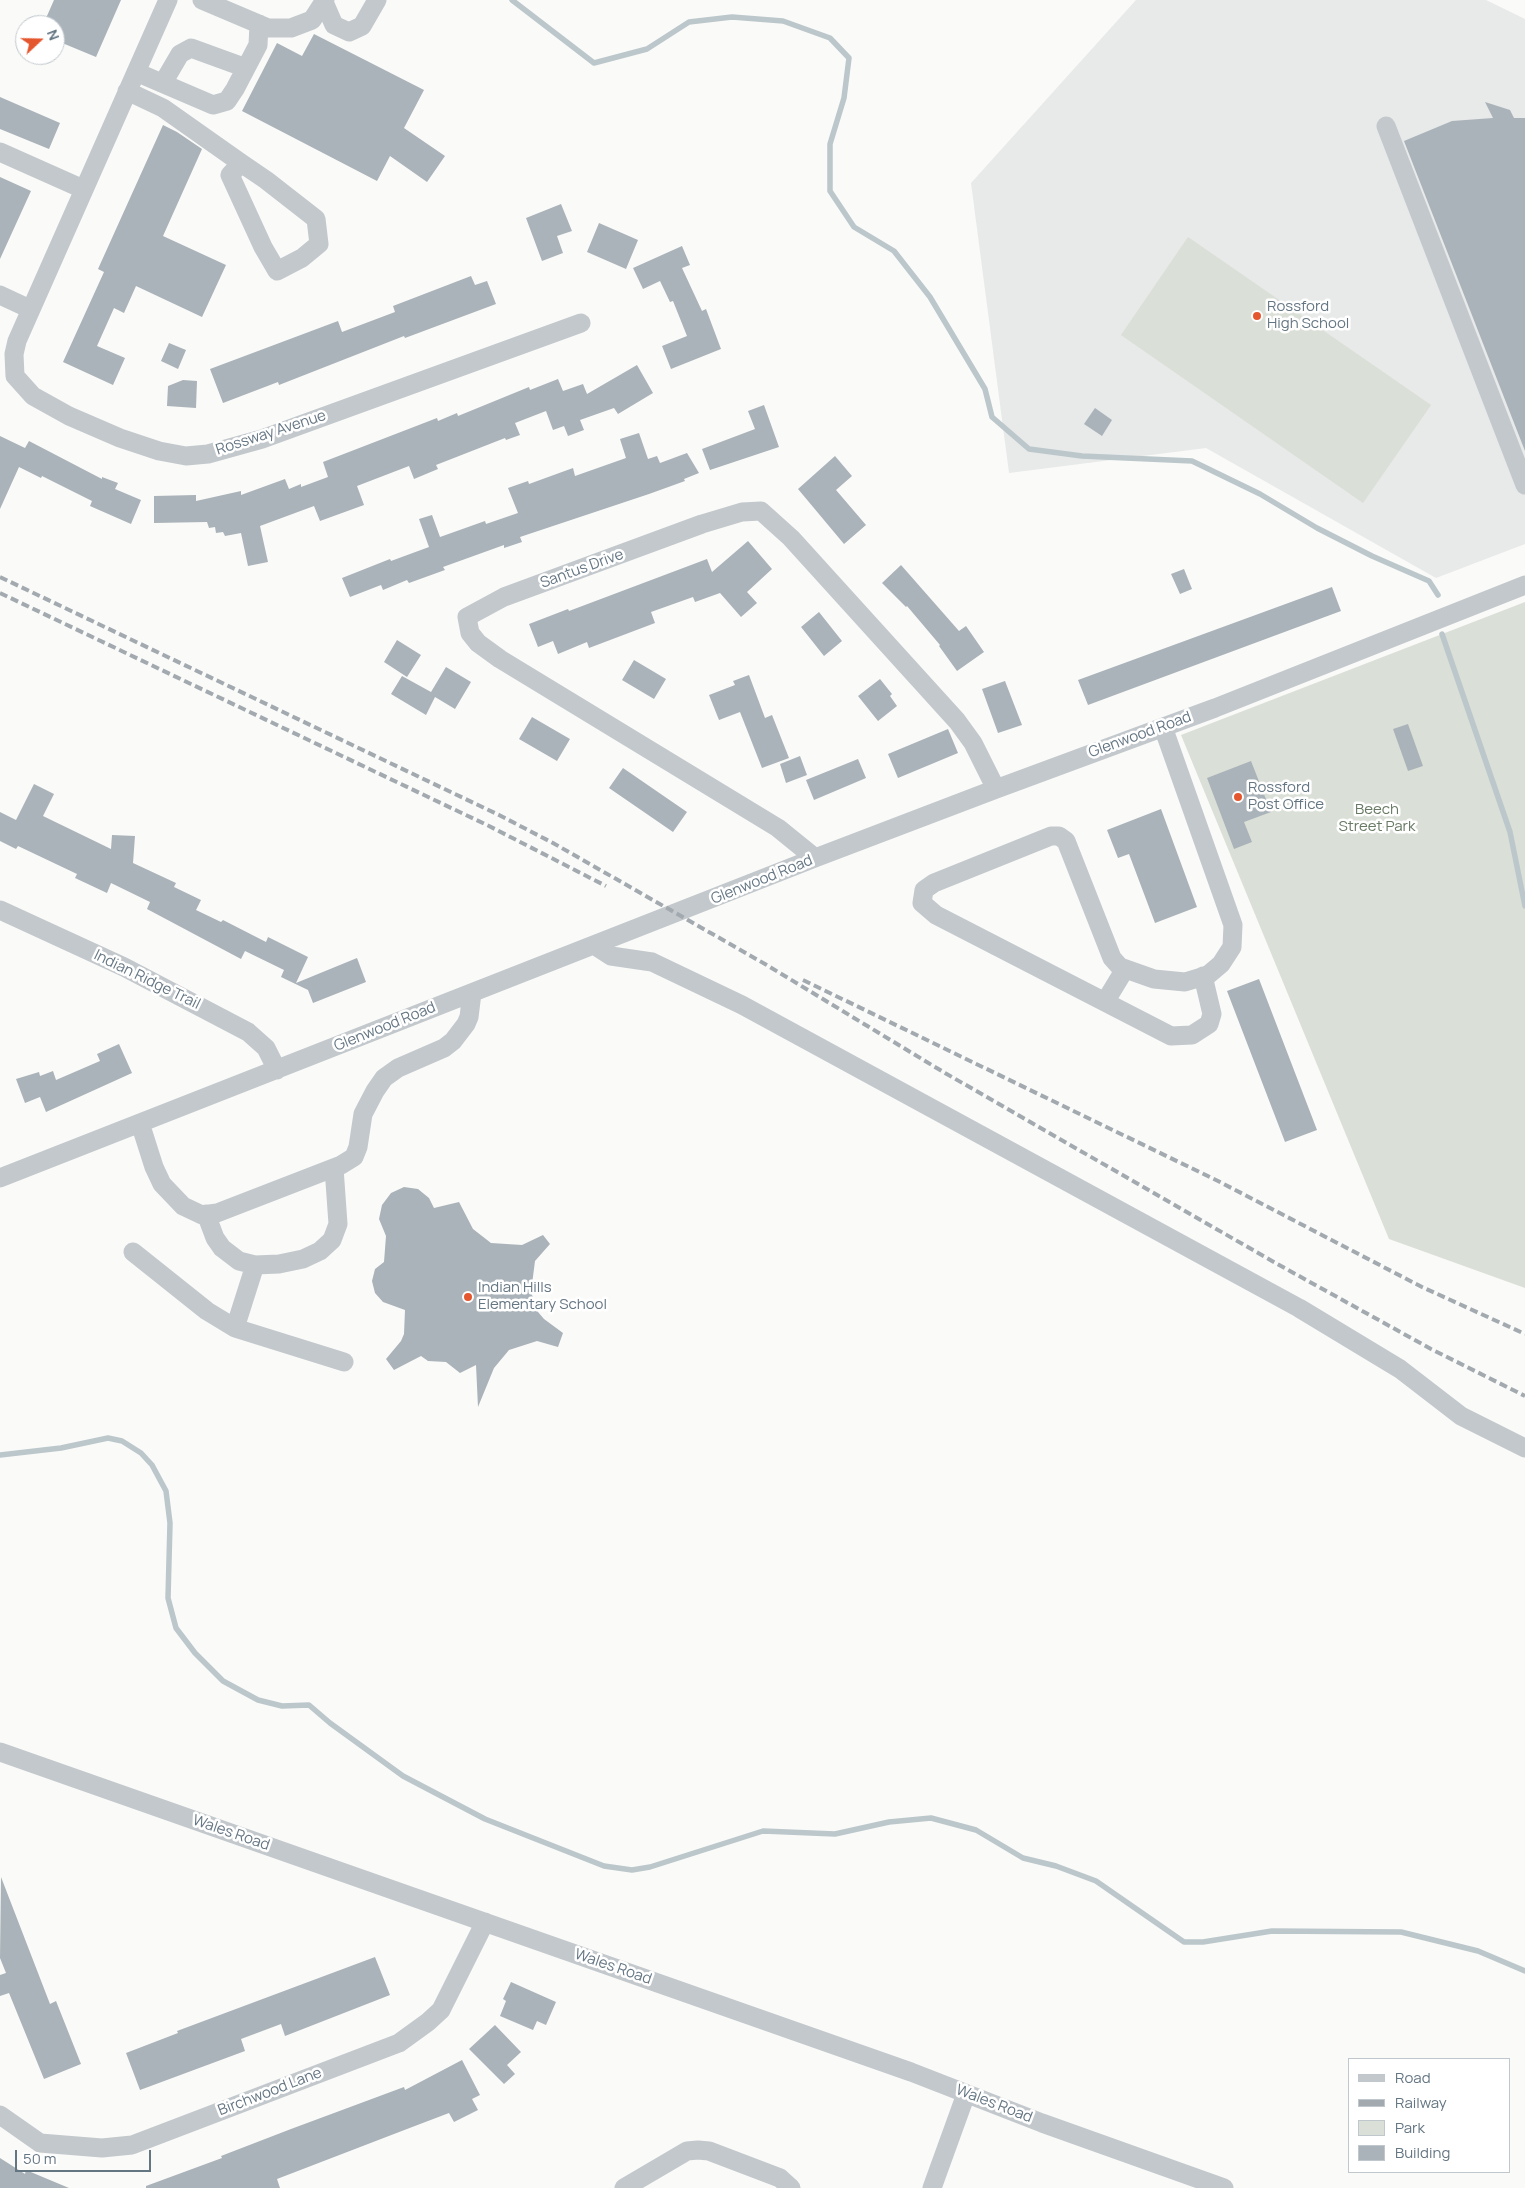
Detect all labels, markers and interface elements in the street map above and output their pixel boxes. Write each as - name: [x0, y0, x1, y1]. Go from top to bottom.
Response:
- north arrow: [15, 15, 65, 65]
- text: N: [43, 27, 64, 43]
- place label: Rossford High School: [1267, 298, 1349, 333]
- marker: Rossford High School: [1251, 310, 1263, 322]
- street label: Rossway Avenue: [214, 407, 328, 459]
- street label: Santus Drive: [538, 546, 626, 592]
- street label: Glenwood Road: [1086, 708, 1194, 762]
- place label: Rossford Post Office: [1248, 779, 1324, 814]
- marker: Rossford Post Office: [1232, 791, 1244, 803]
- park label: Beech Street Park: [1339, 801, 1415, 836]
- street label: Glenwood Road: [709, 851, 815, 909]
- street label: Indian Ridge Trail: [91, 946, 203, 1014]
- street label: Glenwood Road: [332, 998, 438, 1056]
- place label: Indian Hills Elementary School: [478, 1279, 607, 1314]
- marker: Indian Hills Elementary School: [462, 1291, 474, 1303]
- street label: Wales Road: [190, 1811, 272, 1855]
- street label: Wales Road: [572, 1945, 654, 1989]
- legend: [1348, 2058, 1510, 2173]
- street label: Birchwood Lane: [216, 2064, 324, 2120]
- text: Road: [1395, 2067, 1431, 2088]
- street label: Wales Road: [953, 2081, 1035, 2127]
- text: Railway: [1395, 2092, 1447, 2113]
- text: Park: [1395, 2117, 1425, 2138]
- scale bar: [18, 2140, 154, 2172]
- text: Building: [1395, 2142, 1450, 2163]
- text: 50 m: [23, 2148, 57, 2169]

